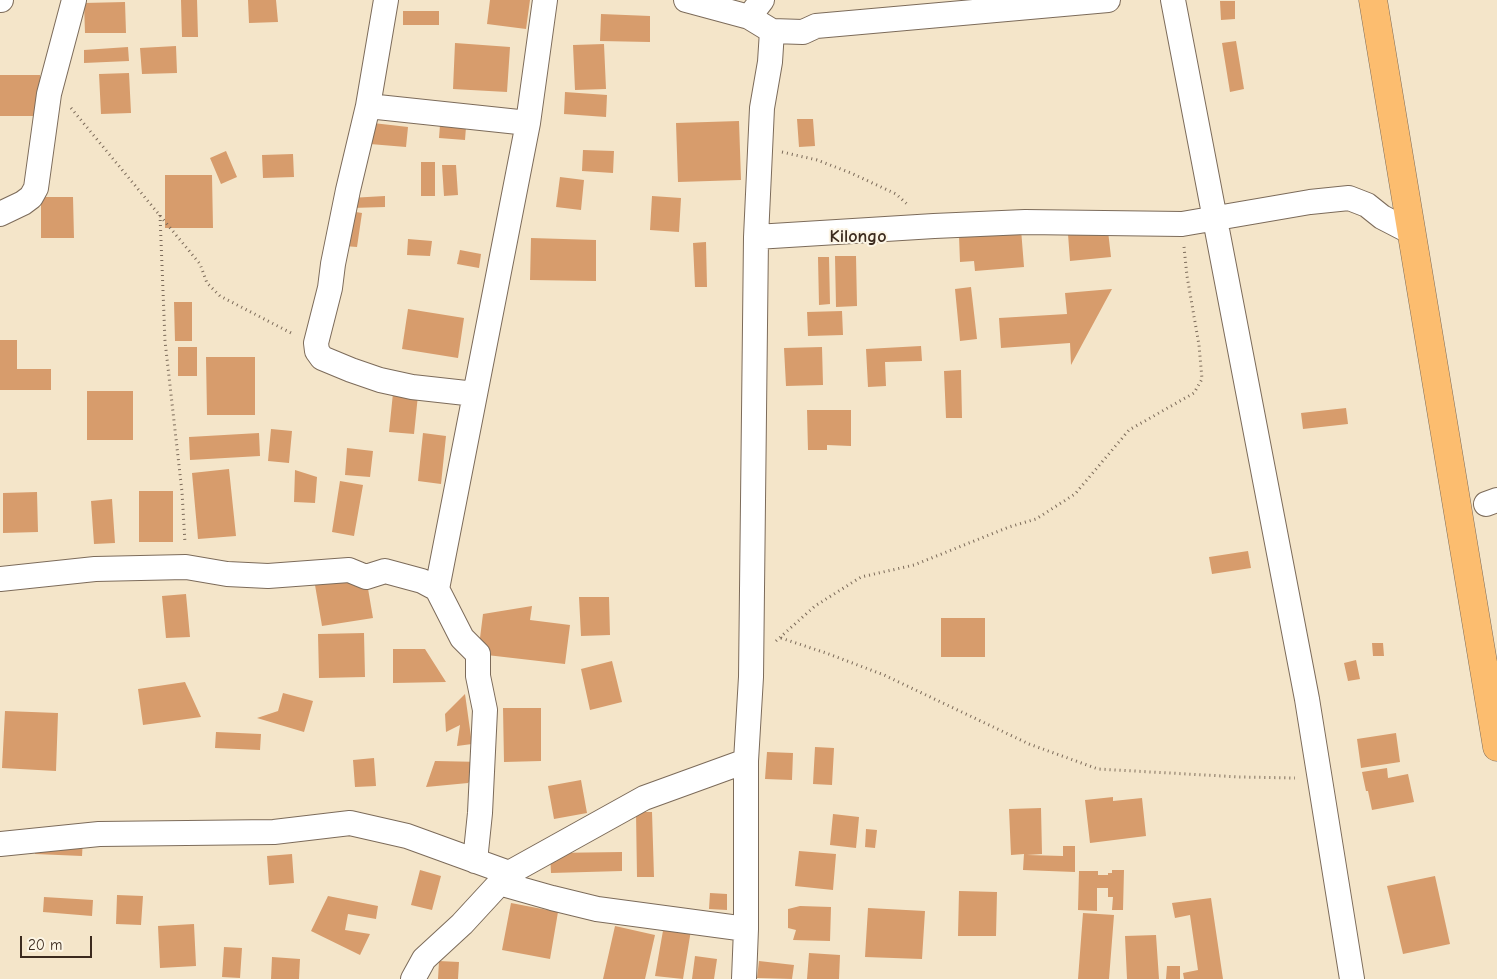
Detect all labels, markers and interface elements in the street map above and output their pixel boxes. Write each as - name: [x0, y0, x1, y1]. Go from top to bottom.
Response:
- district label: Kilongo: [829, 226, 887, 248]
- scale bar: [22, 926, 95, 958]
- text: 20 m: [28, 936, 62, 954]

